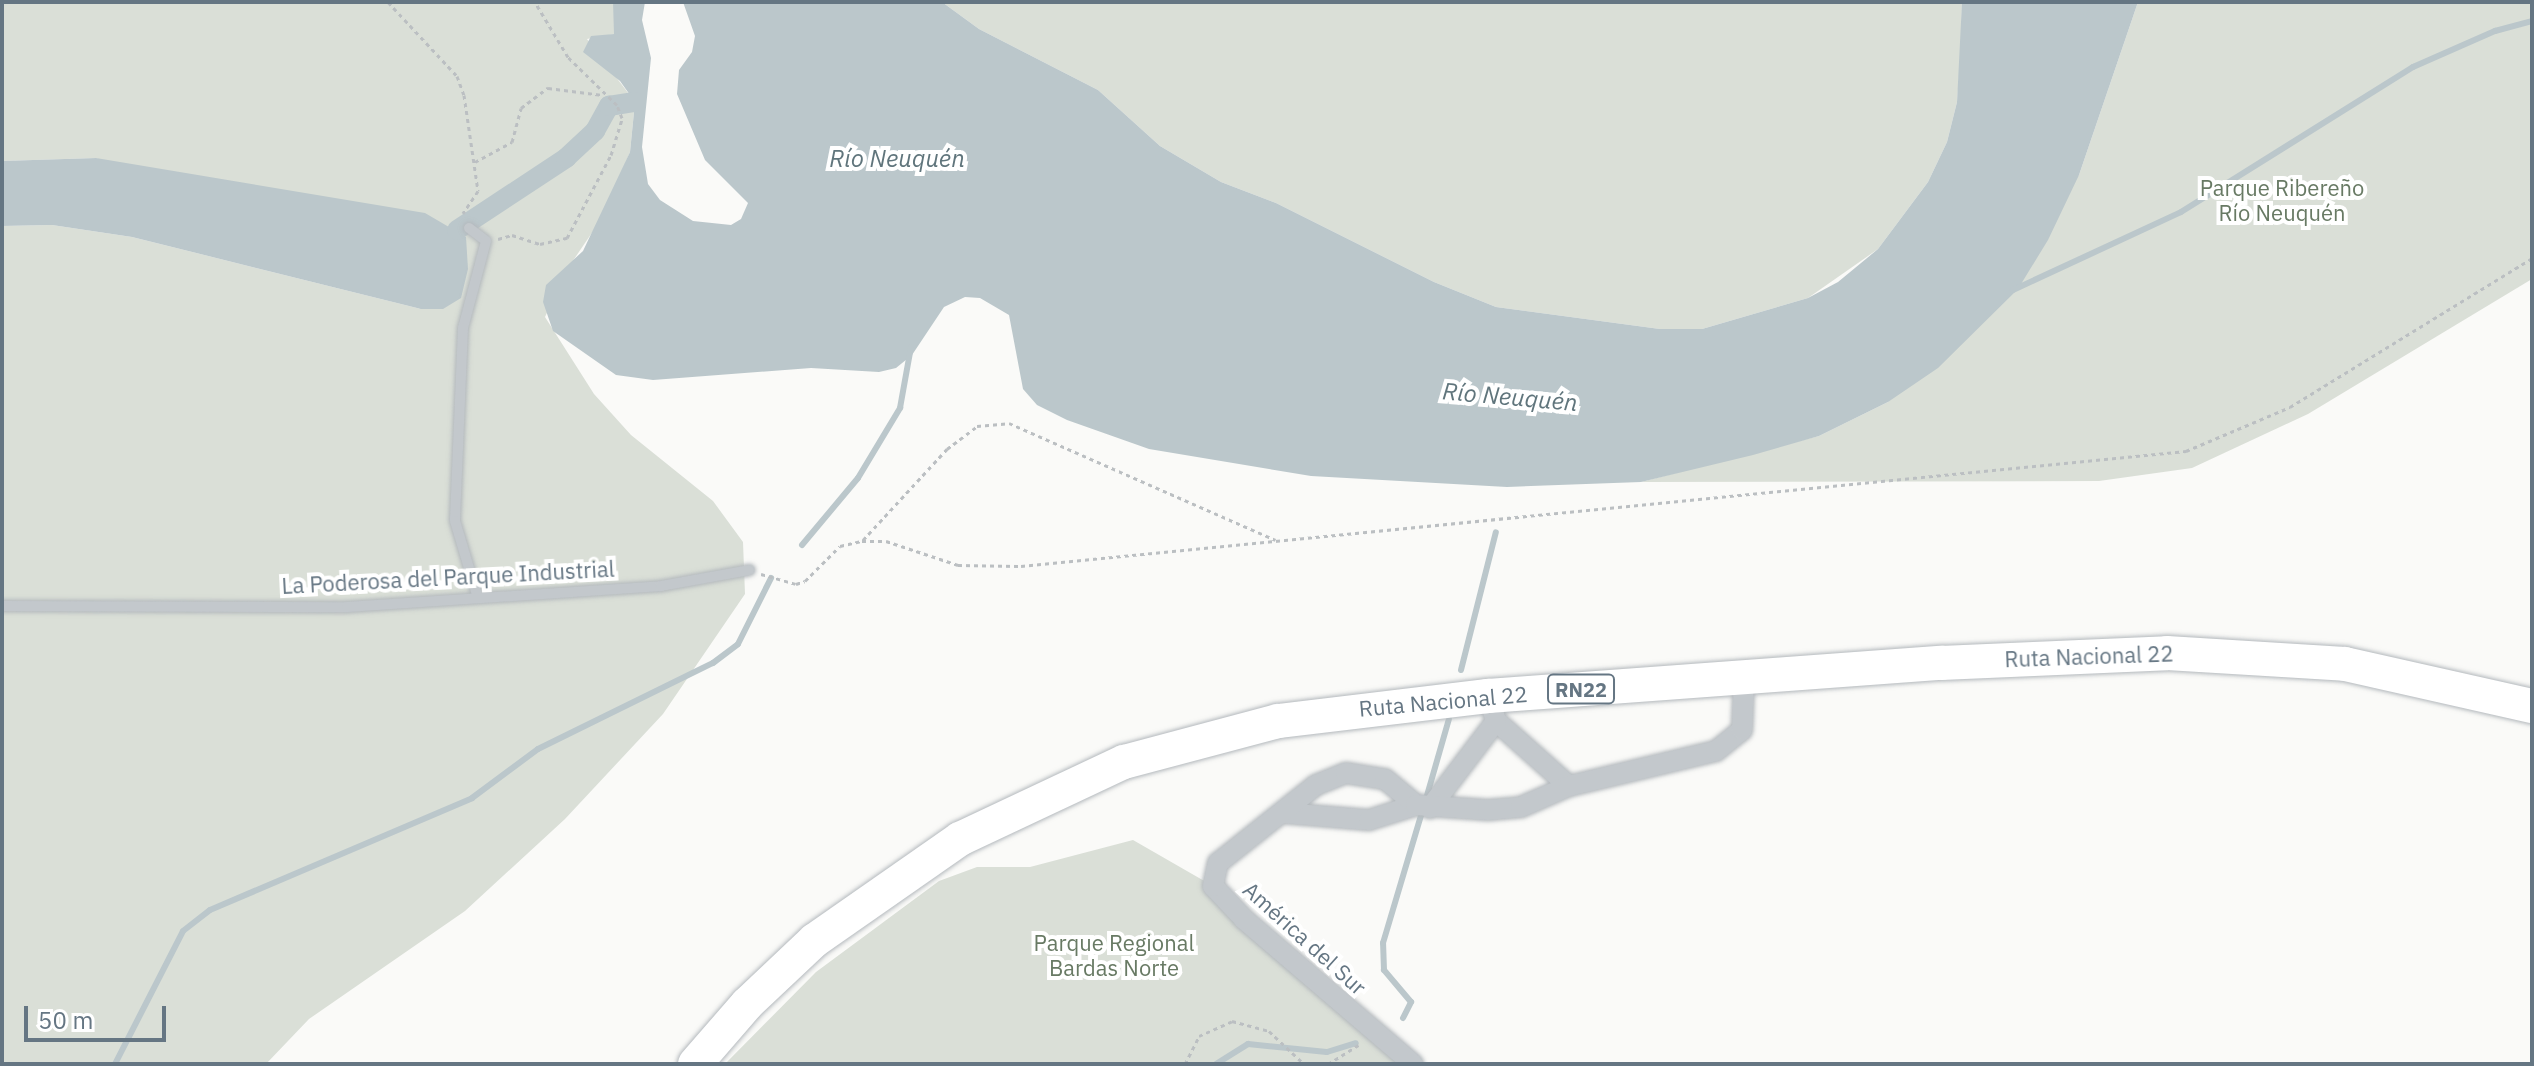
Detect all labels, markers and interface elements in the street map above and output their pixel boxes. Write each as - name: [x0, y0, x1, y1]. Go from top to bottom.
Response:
- water label: Río Neuquén: [829, 145, 965, 173]
- park label: Parque Ribereño Río Neuquén: [2200, 174, 2364, 226]
- water label: Río Neuquén: [1441, 377, 1579, 417]
- street label: La Poderosa del Parque Industrial: [281, 555, 615, 599]
- street label: Ruta Nacional 22: [2004, 640, 2174, 672]
- road number: RN22: [1547, 673, 1615, 705]
- street label: Ruta Nacional 22: [1358, 680, 1528, 722]
- street label: América del Sur: [1238, 876, 1372, 1000]
- park label: Parque Regional Bardas Norte: [1034, 929, 1194, 980]
- scale bar: [28, 990, 170, 1040]
- text: 50 m: [38, 1004, 93, 1036]

